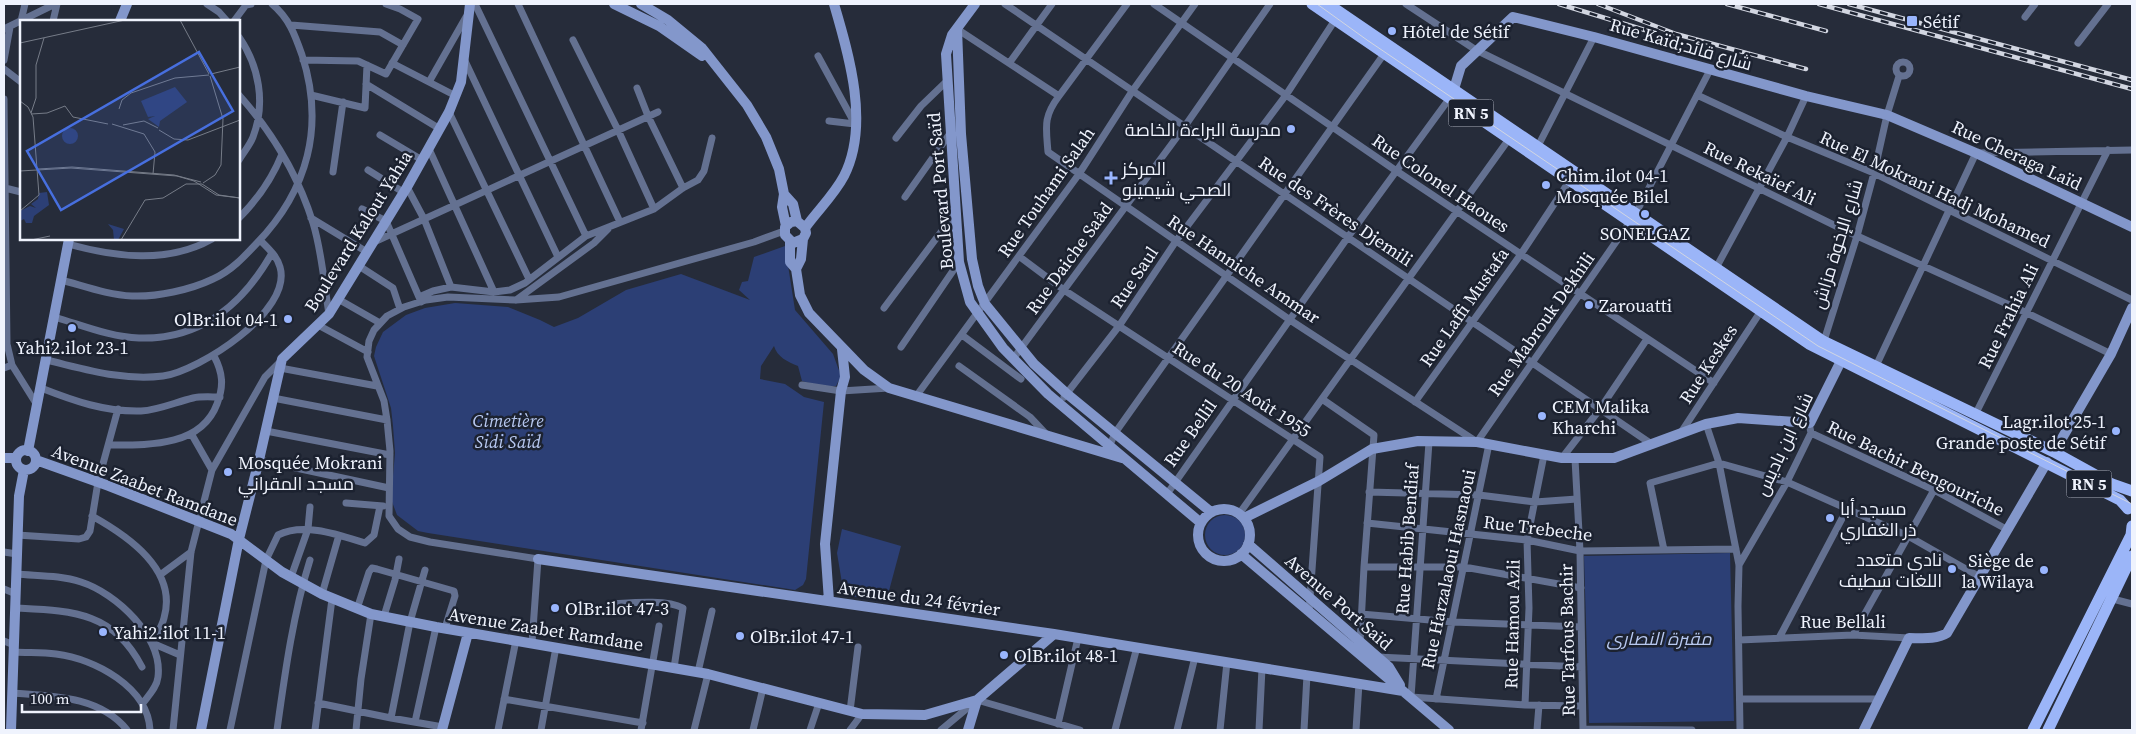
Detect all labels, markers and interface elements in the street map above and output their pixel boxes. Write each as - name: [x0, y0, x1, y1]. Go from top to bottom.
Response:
- place label: Sétif: [1923, 9, 1961, 34]
- street label: Rue Kaïd;شارع قائد: [1607, 12, 1755, 76]
- marker: Sétif: [1905, 14, 1919, 28]
- place label: Hôtel de Sétif: [1402, 19, 1511, 44]
- inset map: [20, 20, 240, 240]
- marker: Hôtel de Sétif: [1386, 25, 1398, 37]
- road number: RN 5: [1448, 100, 1494, 126]
- street label: Boulevard Port Saïd: [921, 111, 959, 271]
- street label: Rue Cheraga Laïd: [1948, 114, 2086, 196]
- place label: مدرسة البراءة الخاصة: [1125, 117, 1281, 142]
- street label: Rue Touhami Salah: [992, 122, 1100, 262]
- marker: مدرسة البراءة الخاصة: [1285, 123, 1297, 135]
- street label: Rue El Mokrani Hadj Mohamed: [1816, 125, 2054, 253]
- street label: Rue Colonel Haoues: [1367, 128, 1515, 238]
- street label: Rue Rekaïef Ali: [1700, 135, 1820, 211]
- street label: Boulevard Kalout Yahia: [298, 145, 418, 317]
- street label: Rue des Frères Djemili: [1254, 150, 1418, 272]
- place label: المركز الصحي شيمينو: [1121, 156, 1231, 204]
- place label: Chim.ilot 04-1 Mosquée Bilel: [1556, 163, 1669, 209]
- marker: المركز الصحي شيمينو: [1104, 171, 1118, 185]
- street label: شارع الإخوة مزاش: [1805, 176, 1869, 312]
- marker: Chim.ilot 04-1 Mosquée Bilel: [1540, 179, 1552, 191]
- street label: Rue Daiche Saâd: [1020, 197, 1118, 319]
- marker: SONELGAZ: [1639, 208, 1651, 220]
- street label: Rue Hanniche Ammar: [1163, 209, 1326, 330]
- place label: SONELGAZ: [1600, 221, 1690, 246]
- street label: Rue Saul: [1104, 241, 1164, 313]
- street label: Rue Laffi Mustafa: [1413, 242, 1515, 372]
- street label: Rue Mabrouk Dekhili: [1482, 247, 1600, 401]
- street label: Rue Frahia Ali: [1972, 259, 2044, 373]
- place label: Zarouatti: [1599, 293, 1672, 318]
- marker: Zarouatti: [1583, 299, 1595, 311]
- place label: OlBr.ilot 04-1: [174, 307, 278, 332]
- marker: OlBr.ilot 04-1: [282, 313, 294, 325]
- street label: Rue Keskes: [1673, 319, 1743, 409]
- marker: Yahi2.ilot 23-1: [66, 322, 78, 334]
- place label: Yahi2.ilot 23-1: [16, 335, 128, 360]
- street label: Rue du 20 Août 1955: [1168, 335, 1316, 443]
- street label: شارع ابن باديس: [1749, 388, 1819, 500]
- street label: Rue Bellil: [1158, 394, 1222, 472]
- place label: CEM Malika Kharchi: [1552, 394, 1650, 440]
- park label: Cimetière Sidi Saïd: [472, 408, 544, 454]
- place label: Lagr.ilot 25-1 Grande poste de Sétif: [1936, 409, 2108, 455]
- marker: CEM Malika Kharchi: [1536, 410, 1548, 422]
- street label: Rue Bachir Bengouriche: [1823, 414, 2009, 522]
- marker: Lagr.ilot 25-1 Grande poste de Sétif: [2110, 425, 2122, 437]
- street label: Avenue Zaabet Ramdane: [48, 438, 242, 532]
- place label: Mosquée Mokrani مسجد المقراني: [238, 450, 383, 498]
- street label: Rue Habib Bendiaf: [1389, 461, 1425, 615]
- marker: Mosquée Mokrani مسجد المقراني: [222, 466, 234, 478]
- street label: Rue Harzalaoui Hasnaoui: [1415, 467, 1481, 671]
- road number: RN 5: [2066, 470, 2112, 498]
- place label: مسجد أبا ذر الغفاري: [1840, 496, 1917, 544]
- street label: Rue Trebeche: [1482, 509, 1594, 547]
- marker: مسجد أبا ذر الغفاري: [1824, 512, 1836, 524]
- place label: نادي متعدد اللغات سطيف: [1839, 547, 1942, 593]
- street label: Avenue Port Saïd: [1280, 548, 1398, 656]
- place label: Siège de la Wilaya: [1961, 548, 2035, 594]
- street label: Rue Hamou Azli: [1498, 559, 1526, 689]
- street label: Rue Tarfous Bachir: [1553, 563, 1581, 717]
- marker: نادي متعدد اللغات سطيف: [1946, 563, 1958, 575]
- marker: Siège de la Wilaya: [2038, 564, 2050, 576]
- street label: Avenue du 24 février: [836, 574, 1002, 622]
- place label: OlBr.ilot 47-3: [565, 596, 669, 621]
- street label: Avenue Zaabet Ramdane: [447, 601, 645, 657]
- marker: OlBr.ilot 47-3: [549, 602, 561, 614]
- street label: Rue Bellali: [1800, 609, 1886, 634]
- place label: Yahi2.ilot 11-1: [113, 620, 226, 645]
- place label: OlBr.ilot 47-1: [750, 624, 854, 649]
- marker: Yahi2.ilot 11-1: [97, 626, 109, 638]
- park label: مقبرة النصارى: [1606, 626, 1712, 651]
- marker: OlBr.ilot 47-1: [734, 630, 746, 642]
- place label: OlBr.ilot 48-1: [1014, 643, 1118, 668]
- marker: OlBr.ilot 48-1: [998, 649, 1010, 661]
- scale bar: [22, 682, 141, 714]
- text: 100 m: [30, 688, 70, 709]

